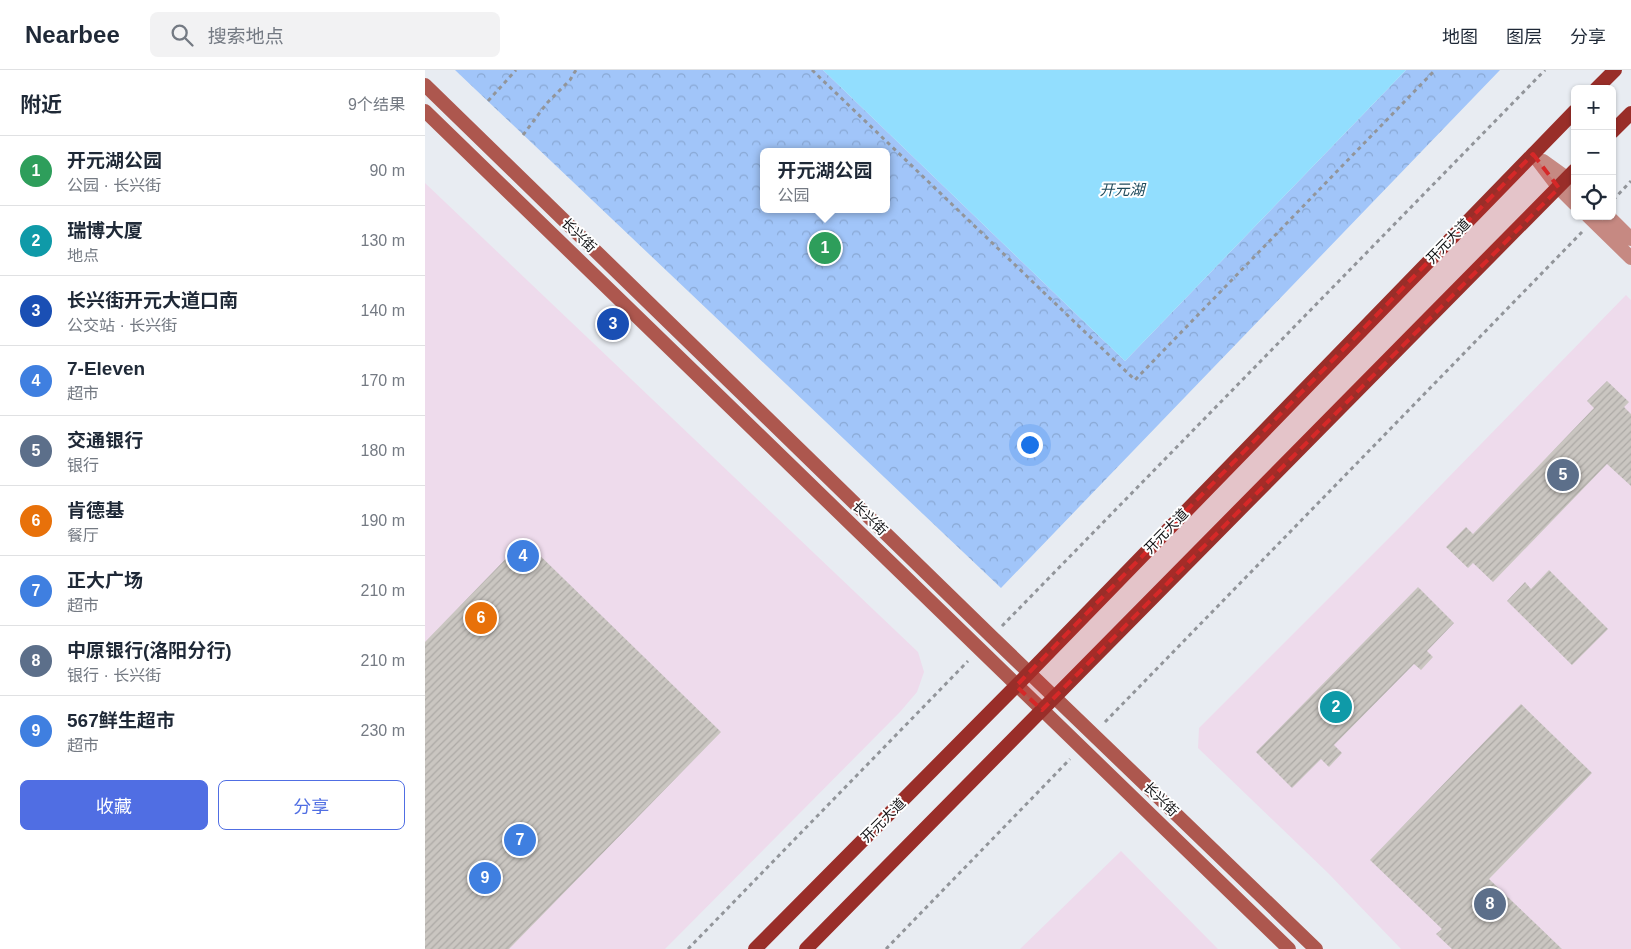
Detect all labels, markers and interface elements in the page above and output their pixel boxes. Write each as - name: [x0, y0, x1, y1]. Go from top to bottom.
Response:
- search box: [150, 12, 500, 57]
- text: Nearbee: [25, 21, 120, 48]
- icon: search: [168, 21, 196, 49]
- text: 搜索地点: [208, 26, 284, 47]
- text: 地图: [1442, 27, 1478, 47]
- text: 图层: [1506, 27, 1542, 47]
- text: 分享: [1570, 27, 1606, 47]
- map controls: [1571, 85, 1616, 220]
- button: +: [1571, 85, 1616, 130]
- text: 附近: [20, 93, 62, 116]
- text: 9个结果: [348, 96, 405, 113]
- button: −: [1571, 130, 1616, 175]
- popup: [760, 148, 890, 213]
- text: 开元湖公园: [67, 150, 162, 171]
- text: 开元湖公园: [777, 160, 873, 181]
- text: 1: [32, 162, 40, 179]
- text: 90 m: [369, 162, 405, 179]
- button: locate: [1571, 175, 1616, 220]
- text: 公园 · 长兴街: [67, 177, 161, 194]
- water label: 开元湖: [1099, 181, 1146, 198]
- text: 公园: [777, 187, 810, 204]
- street label: 长兴街: [558, 215, 600, 255]
- street label: 开元大道: [1423, 215, 1473, 267]
- text: 瑞博大厦: [67, 220, 143, 241]
- pin: 1: [809, 229, 841, 267]
- text: 2: [32, 232, 40, 249]
- text: 130 m: [361, 232, 405, 249]
- text: 地点: [67, 247, 99, 264]
- text: 长兴街开元大道口南: [67, 290, 238, 311]
- text: 3: [32, 302, 40, 319]
- text: 140 m: [361, 302, 405, 319]
- pin: 3: [597, 305, 629, 343]
- text: 公交站 · 长兴街: [67, 317, 177, 334]
- text: 7-Eleven: [67, 358, 145, 379]
- text: 4: [32, 372, 40, 389]
- text: 170 m: [361, 372, 405, 389]
- text: 超市: [67, 385, 99, 402]
- text: 交通银行: [67, 430, 143, 451]
- your location: [1017, 432, 1043, 458]
- text: 5: [32, 442, 40, 459]
- text: 180 m: [361, 442, 405, 459]
- pin: 5: [1547, 456, 1579, 494]
- text: 银行: [67, 457, 99, 474]
- street label: 长兴街: [849, 498, 891, 538]
- text: 肯德基: [67, 500, 124, 521]
- street label: 开元大道: [1141, 505, 1191, 557]
- text: 6: [32, 512, 40, 529]
- text: 190 m: [361, 512, 405, 529]
- text: 餐厅: [67, 527, 99, 544]
- pin: 4: [507, 537, 539, 575]
- text: 正大广场: [67, 570, 143, 591]
- text: 7: [32, 582, 40, 599]
- text: 210 m: [361, 582, 405, 599]
- text: 超市: [67, 597, 99, 614]
- pin: 6: [465, 599, 497, 637]
- text: 中原银行(洛阳分行): [67, 640, 232, 661]
- text: 8: [32, 652, 40, 669]
- text: 210 m: [361, 652, 405, 669]
- text: 银行 · 长兴街: [67, 667, 161, 684]
- pin: 2: [1320, 688, 1352, 726]
- text: 567鲜生超市: [67, 710, 175, 731]
- text: 9: [32, 722, 40, 739]
- text: 230 m: [361, 722, 405, 739]
- text: 超市: [67, 737, 99, 754]
- street label: 长兴街: [1140, 779, 1182, 819]
- button: 收藏: [20, 780, 208, 830]
- button: 分享: [218, 780, 405, 830]
- street label: 开元大道: [858, 795, 908, 845]
- pin: 7: [504, 821, 536, 859]
- pin: 9: [469, 859, 501, 897]
- pin: 8: [1474, 885, 1506, 923]

